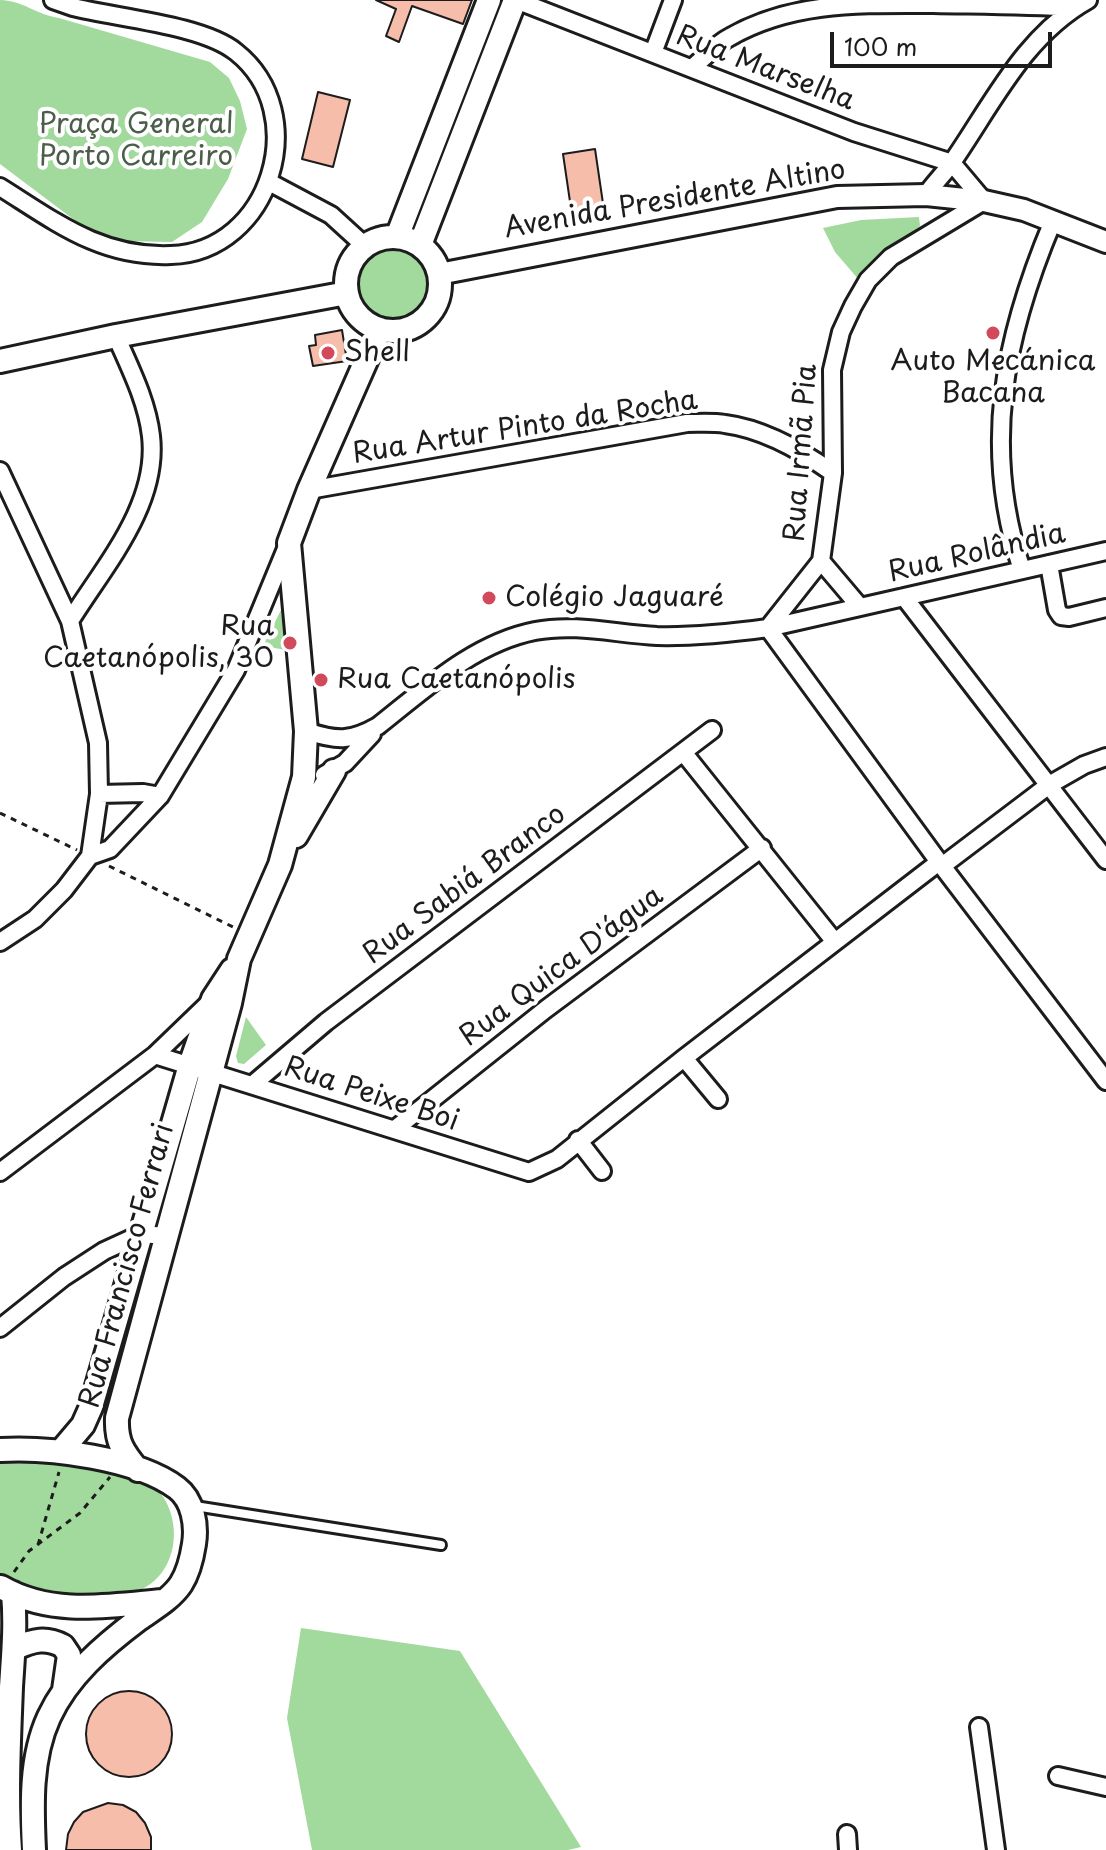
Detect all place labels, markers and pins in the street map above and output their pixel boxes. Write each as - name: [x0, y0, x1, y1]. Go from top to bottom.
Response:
- marker: Auto Mecánica Bacana: [984, 324, 1002, 342]
- place label: Shell: [344, 336, 410, 370]
- marker: Shell: [319, 344, 337, 362]
- place label: Auto Mecánica Bacana: [891, 345, 1095, 411]
- place label: Colégio Jaguaré: [505, 581, 724, 615]
- marker: Colégio Jaguaré: [480, 589, 498, 607]
- place label: Rua Caetanópolis, 30: [43, 610, 274, 676]
- marker: Rua Caetanópolis, 30: [281, 634, 299, 652]
- place label: Rua Caetanópolis: [337, 663, 575, 697]
- marker: Rua Caetanópolis: [312, 671, 330, 689]

